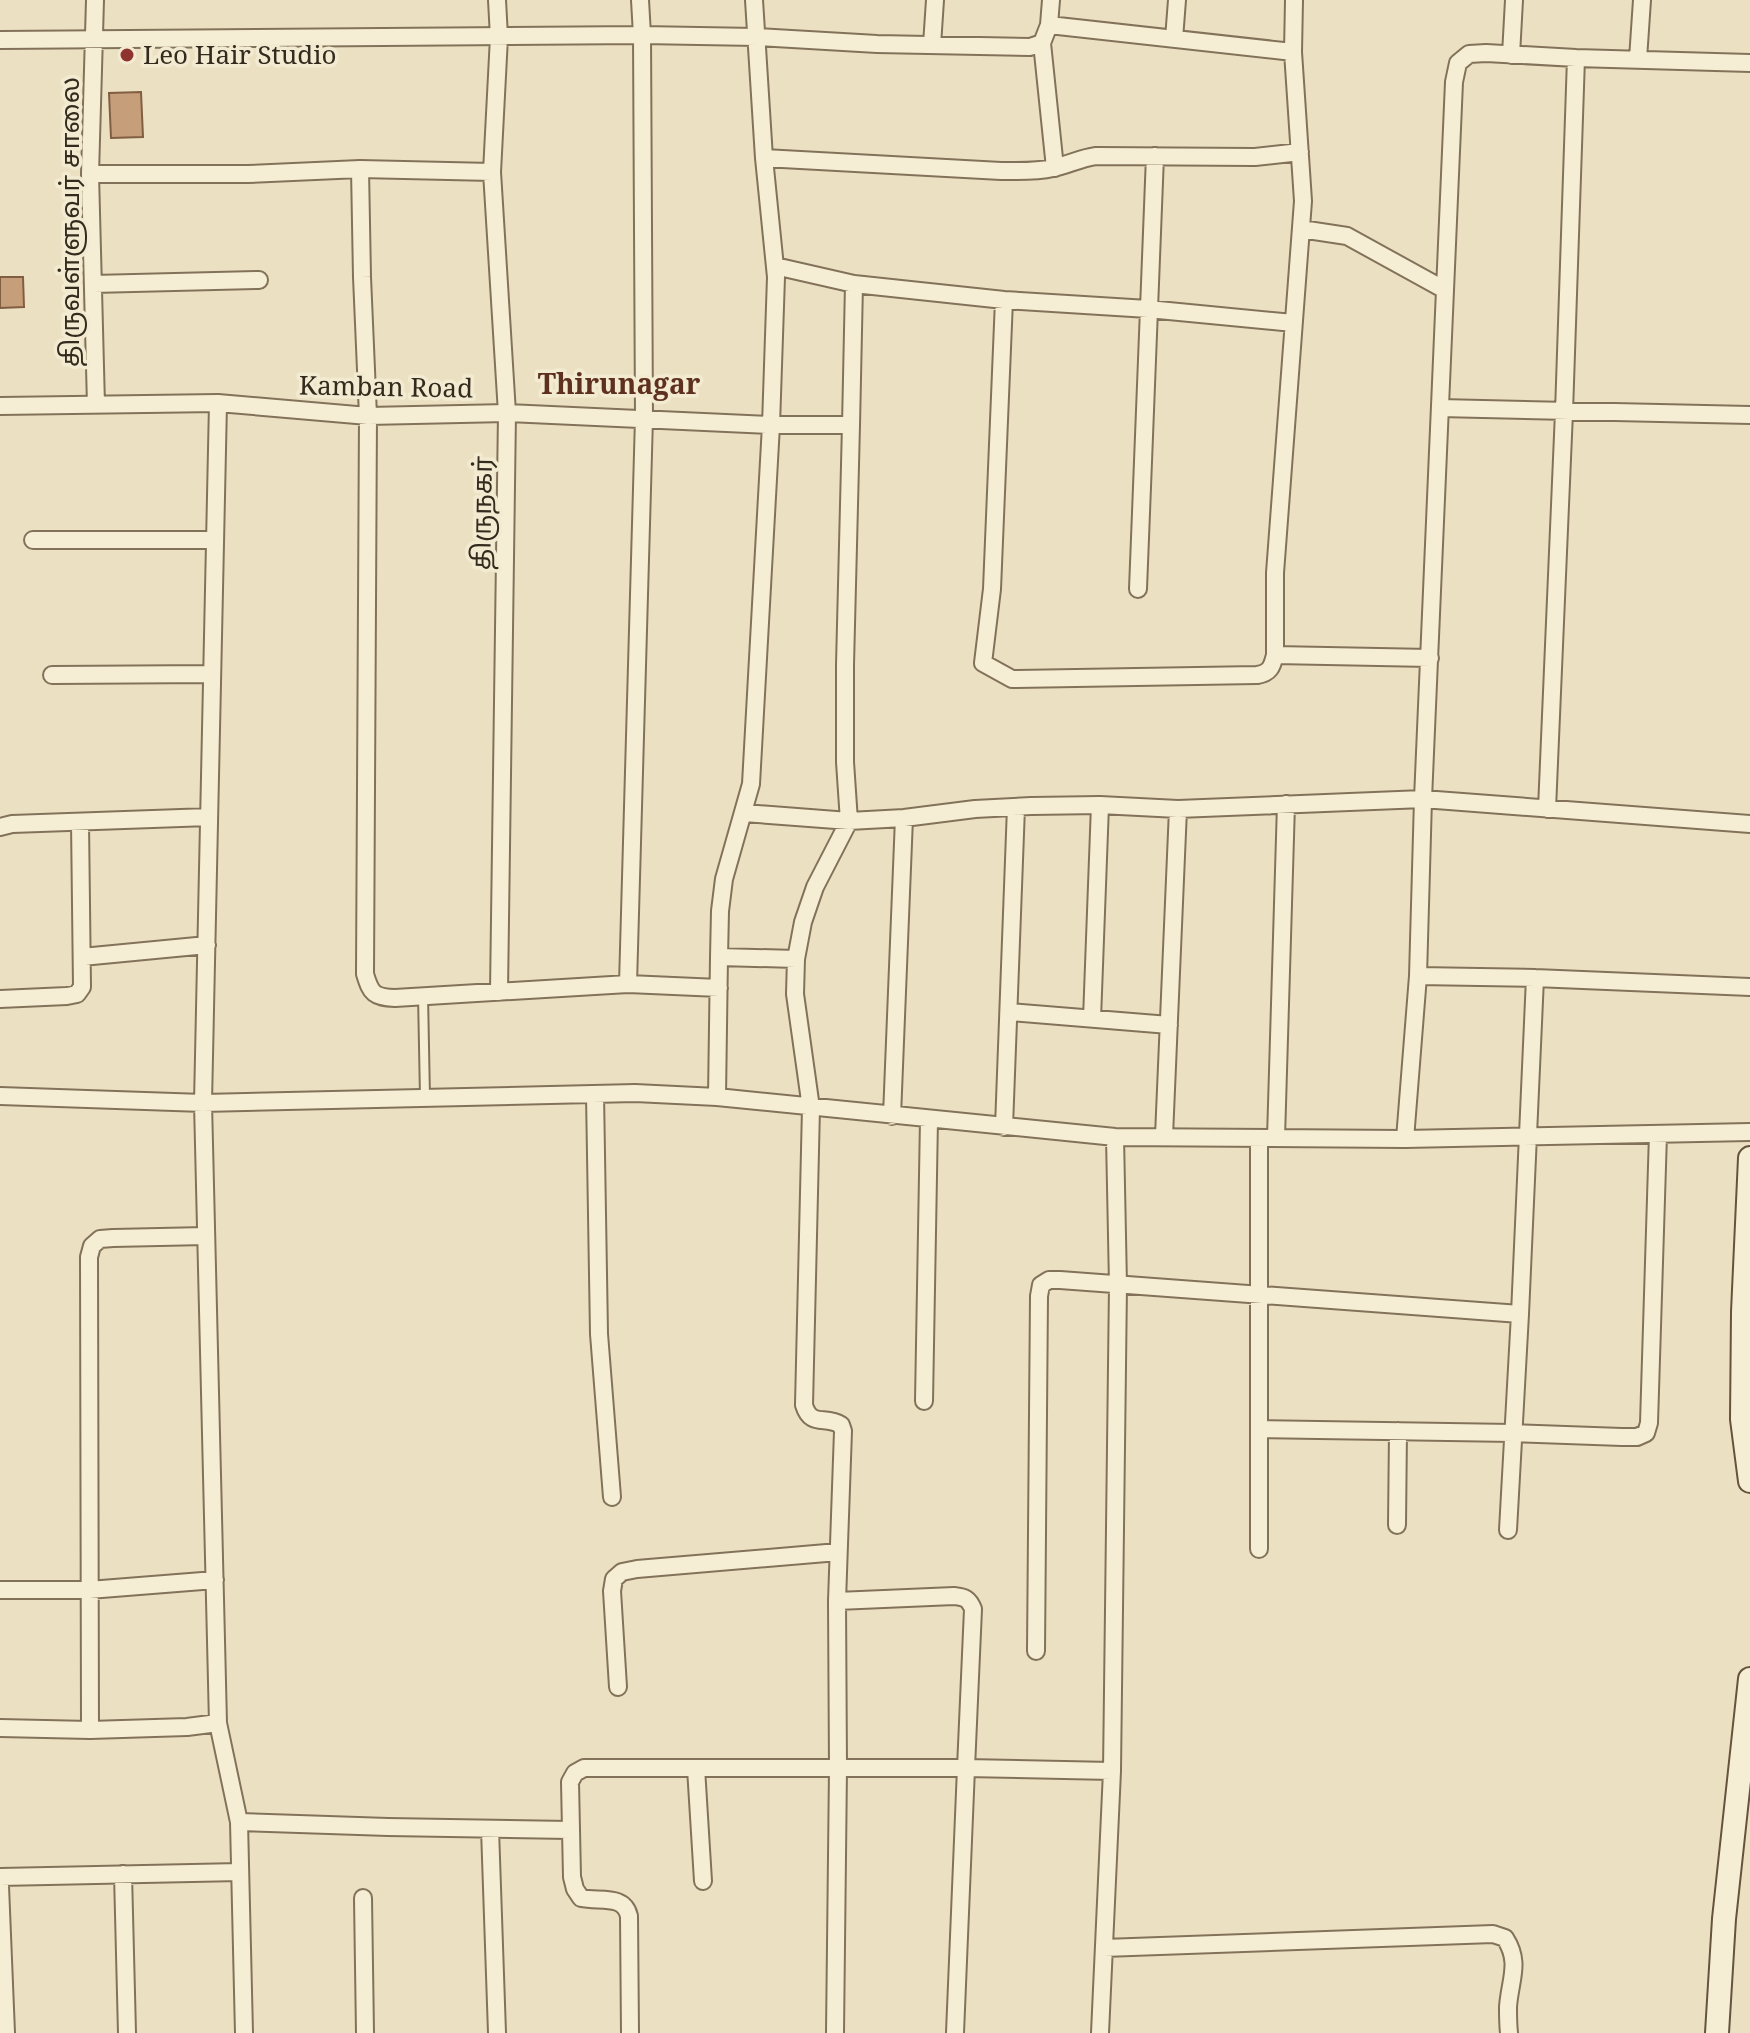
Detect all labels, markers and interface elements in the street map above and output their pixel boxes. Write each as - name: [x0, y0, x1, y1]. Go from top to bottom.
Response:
- place label: Leo Hair Studio: [143, 36, 337, 72]
- marker: Leo Hair Studio: [118, 46, 136, 64]
- street label: திருவள்ளுவர் சாலை: [51, 77, 87, 367]
- district label: Thirunagar: [538, 364, 701, 402]
- street label: Kamban Road: [299, 366, 473, 406]
- street label: திருநகர்: [462, 455, 501, 570]

